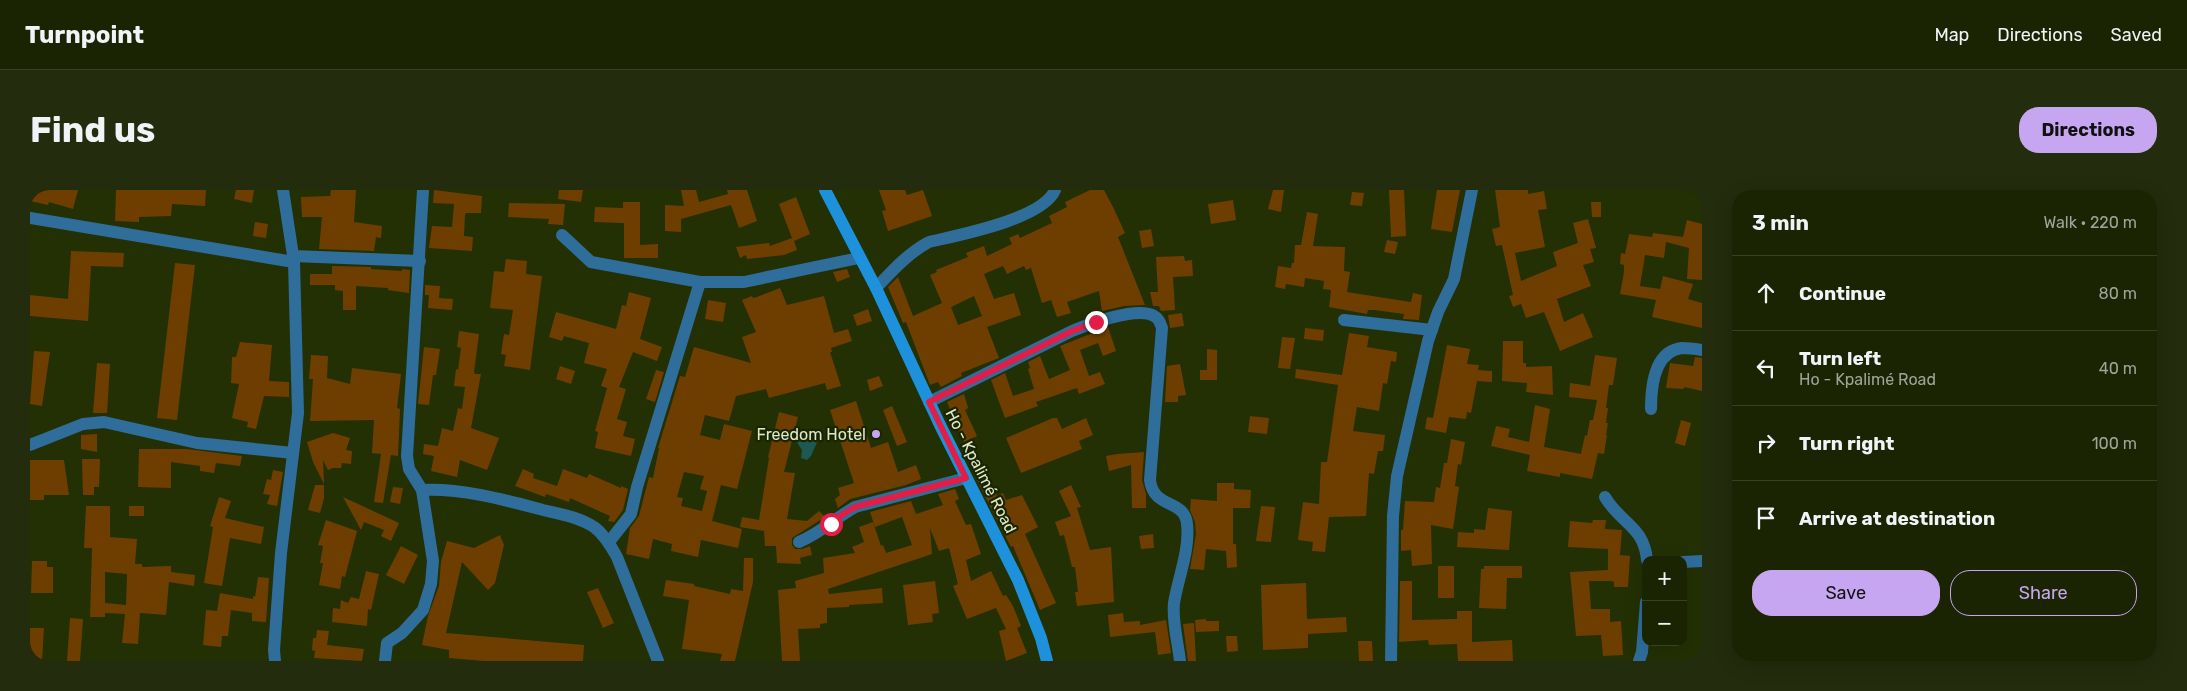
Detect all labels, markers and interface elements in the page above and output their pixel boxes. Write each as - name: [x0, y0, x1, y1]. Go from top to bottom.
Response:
- text: Turnpoint: [25, 21, 144, 49]
- text: Map: [1934, 24, 1969, 46]
- text: Directions: [1997, 24, 2083, 46]
- text: Saved: [2111, 24, 2162, 46]
- button: Directions: [2019, 107, 2157, 153]
- text: Find us: [30, 109, 155, 151]
- text: 3 min: [1752, 210, 1809, 235]
- text: Walk · 220 m: [2044, 213, 2137, 232]
- icon: ahead: [1752, 279, 1780, 307]
- text: Continue: [1799, 282, 1886, 305]
- text: 80 m: [2099, 284, 2137, 303]
- route end: [1085, 311, 1108, 334]
- text: Turn left: [1799, 347, 1881, 370]
- icon: left: [1752, 354, 1780, 382]
- text: 40 m: [2099, 359, 2137, 378]
- text: Ho - Kpalimé Road: [1799, 370, 1936, 389]
- street label: Ho - Kpalimé Road: [941, 406, 1021, 536]
- place label: Freedom Hotel: [757, 425, 866, 444]
- marker: Freedom Hotel: [870, 428, 882, 440]
- icon: right: [1752, 429, 1780, 457]
- text: Turn right: [1799, 432, 1894, 455]
- text: 100 m: [2092, 434, 2137, 453]
- icon: arrive: [1752, 504, 1780, 532]
- text: Arrive at destination: [1799, 507, 1995, 530]
- route start: [820, 513, 843, 536]
- map controls: [1642, 556, 1687, 646]
- button: +: [1642, 556, 1687, 601]
- button: Save: [1752, 570, 1940, 616]
- button: Share: [1950, 570, 2137, 616]
- button: −: [1642, 601, 1687, 646]

